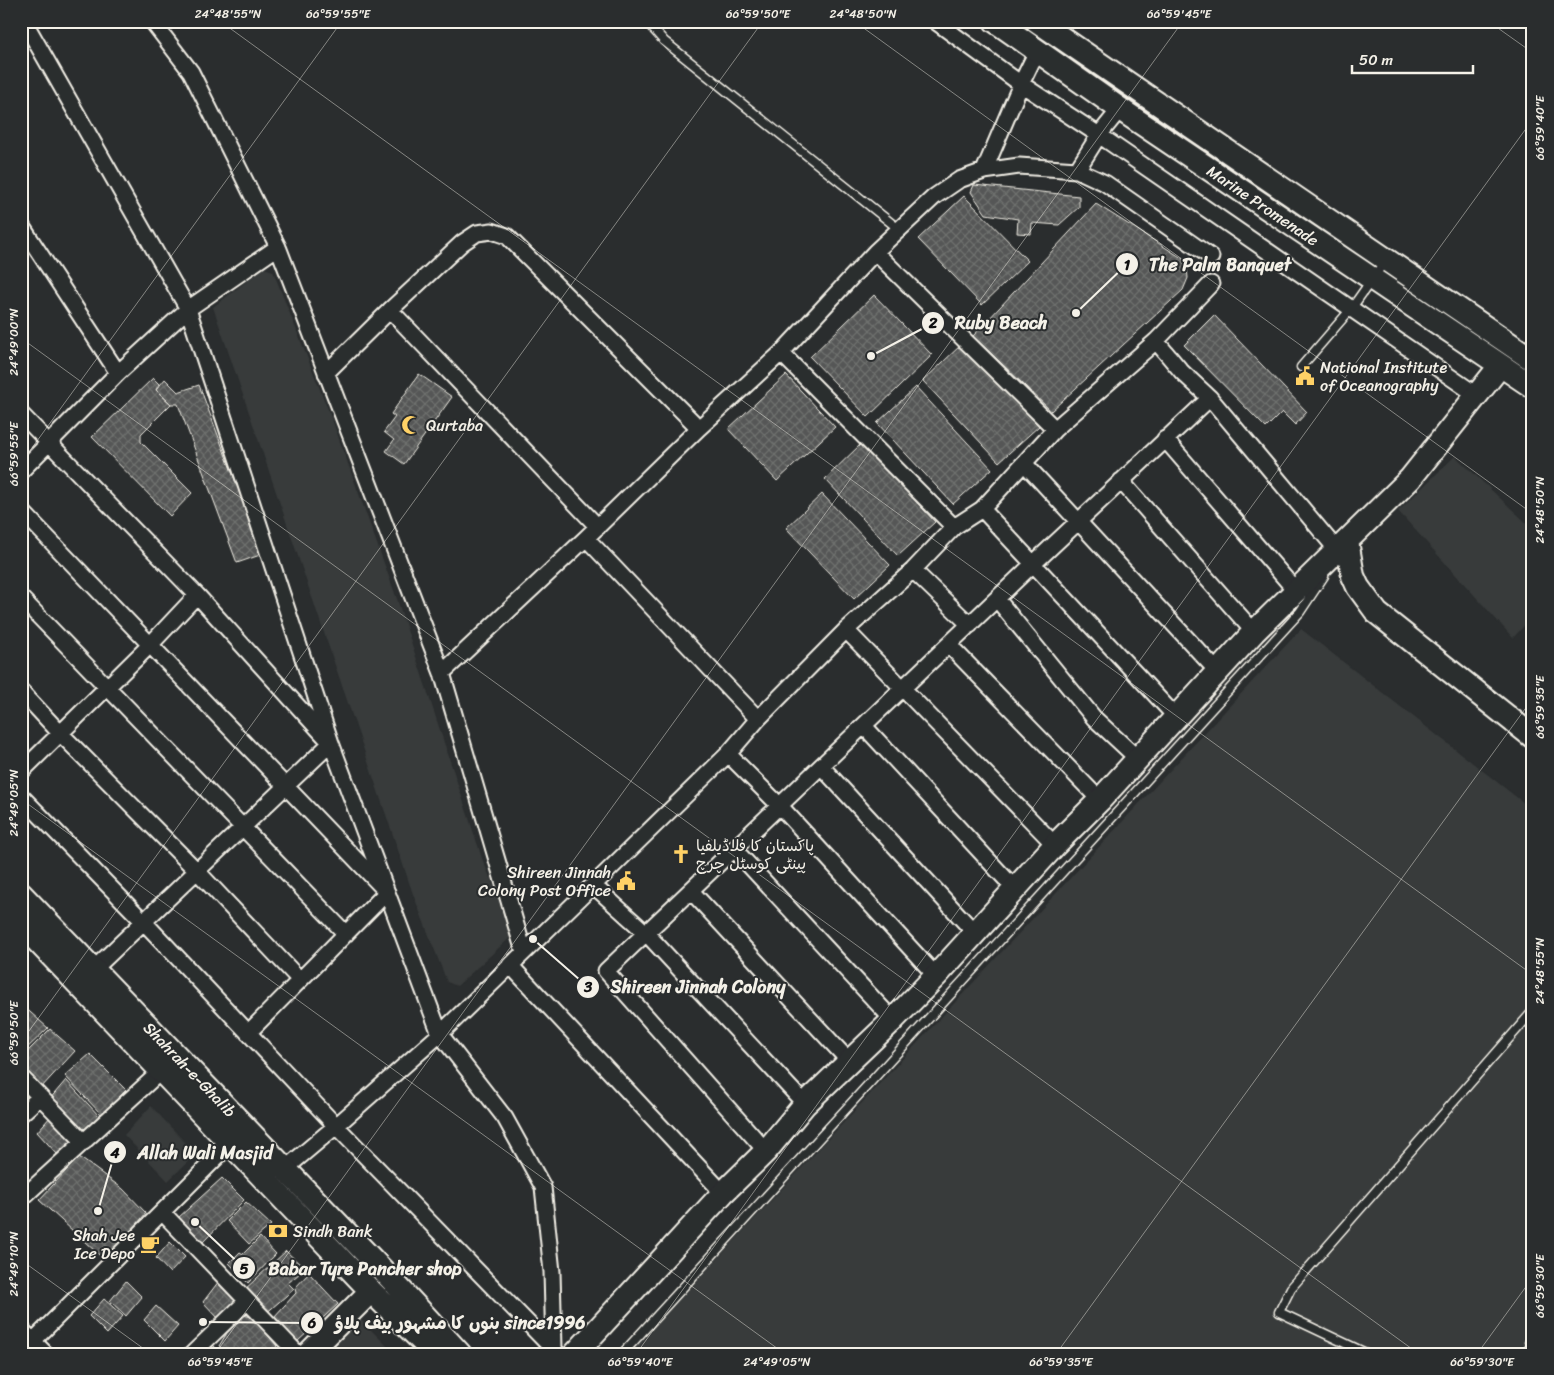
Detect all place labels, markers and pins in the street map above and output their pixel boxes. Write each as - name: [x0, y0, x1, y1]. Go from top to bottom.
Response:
- callout: The Palm Banquet: [1115, 248, 1301, 281]
- callout: Ruby Beach: [920, 306, 1058, 339]
- place label: National Institute of Oceanography: [1320, 353, 1448, 400]
- public building icon: National Institute of Oceanography: [1294, 365, 1316, 387]
- place label: Qurtaba: [426, 411, 483, 440]
- mosque icon: Qurtaba: [400, 414, 422, 436]
- place label: پاکستان کا فلاڈیلفیا پینٹی کوسٹل چرچ: [696, 831, 814, 878]
- church icon: پاکستان کا فلاڈیلفیا پینٹی کوسٹل چرچ: [670, 843, 692, 865]
- place label: Shireen Jinnah Colony Post Office: [478, 858, 611, 905]
- public building icon: Shireen Jinnah Colony Post Office: [615, 870, 637, 892]
- callout: Shireen Jinnah Colony: [576, 970, 796, 1003]
- callout: Allah Wali Masjid: [102, 1136, 282, 1169]
- place label: Sindh Bank: [293, 1217, 373, 1246]
- bank icon: Sindh Bank: [267, 1220, 289, 1242]
- place label: Shah Jee Ice Depo: [73, 1221, 135, 1268]
- cafe icon: Shah Jee Ice Depo: [139, 1233, 161, 1255]
- callout: Babar Tyre Pancher shop: [232, 1252, 473, 1285]
- callout: بنوں کا مشہور بیف پلاؤ since1996: [300, 1306, 596, 1339]

